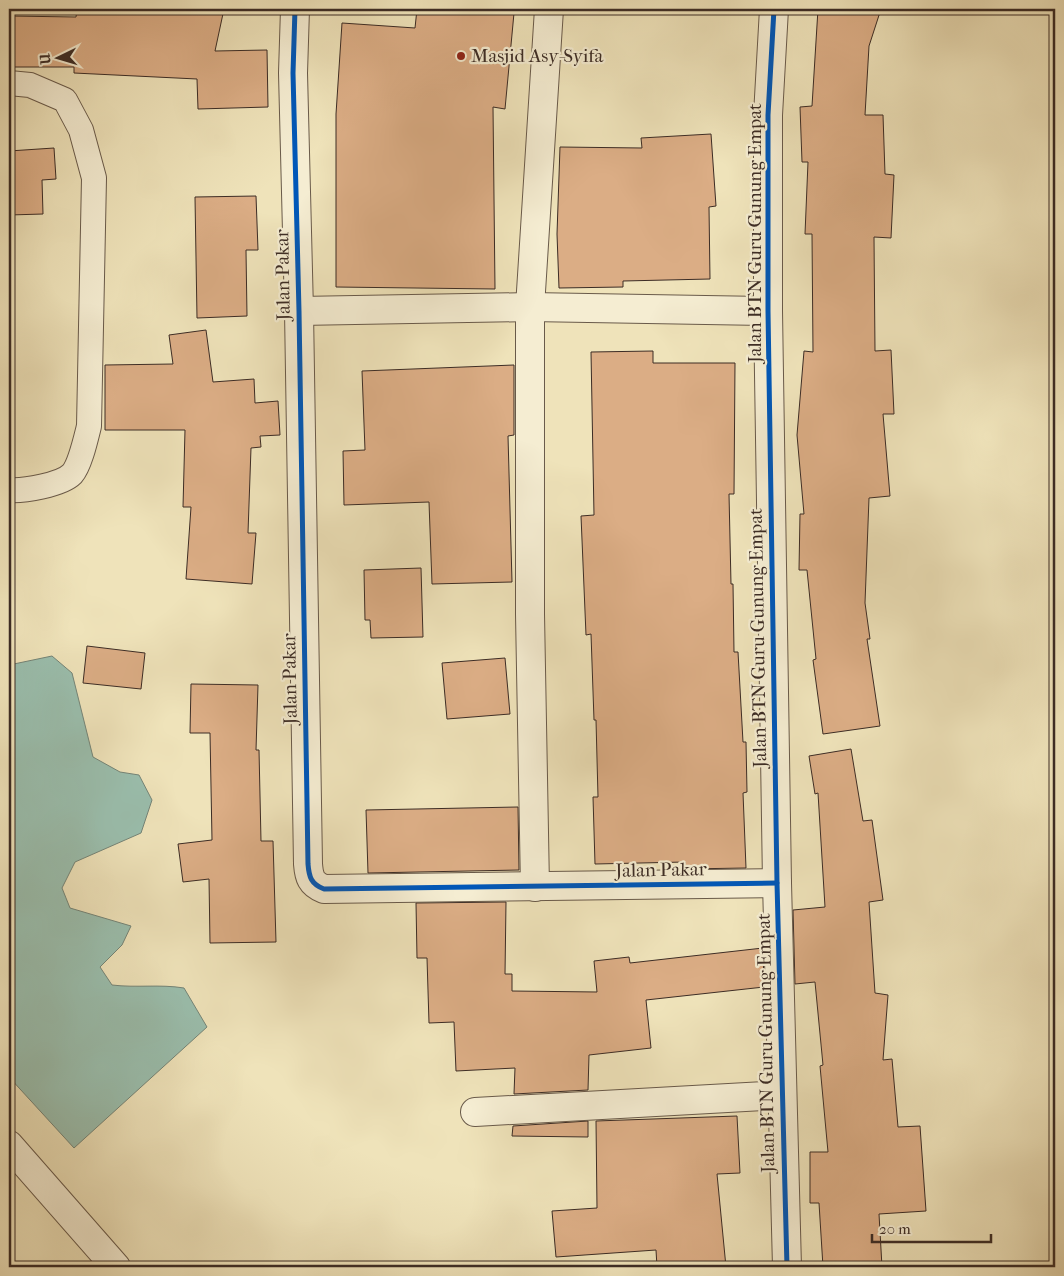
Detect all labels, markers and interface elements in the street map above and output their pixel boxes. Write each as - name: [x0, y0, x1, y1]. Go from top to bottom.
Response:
- north arrow: [32, 32, 82, 82]
- place label: Masjid Asy-Syifa: [471, 45, 604, 67]
- marker: Masjid Asy-Syifa: [455, 50, 467, 62]
- text: U: [37, 53, 55, 66]
- street label: Jalan BTN Guru Gunung Empat: [744, 103, 766, 365]
- street label: Jalan Pakar: [271, 228, 295, 323]
- street label: Jalan BTN Guru Gunung Empat: [745, 508, 771, 770]
- street label: Jalan Pakar: [278, 632, 302, 727]
- street label: Jalan Pakar: [613, 858, 708, 882]
- street label: Jalan BTN Guru Gunung Empat: [753, 913, 779, 1175]
- scale bar: [872, 1211, 990, 1243]
- text: 20 m: [879, 1220, 911, 1238]

